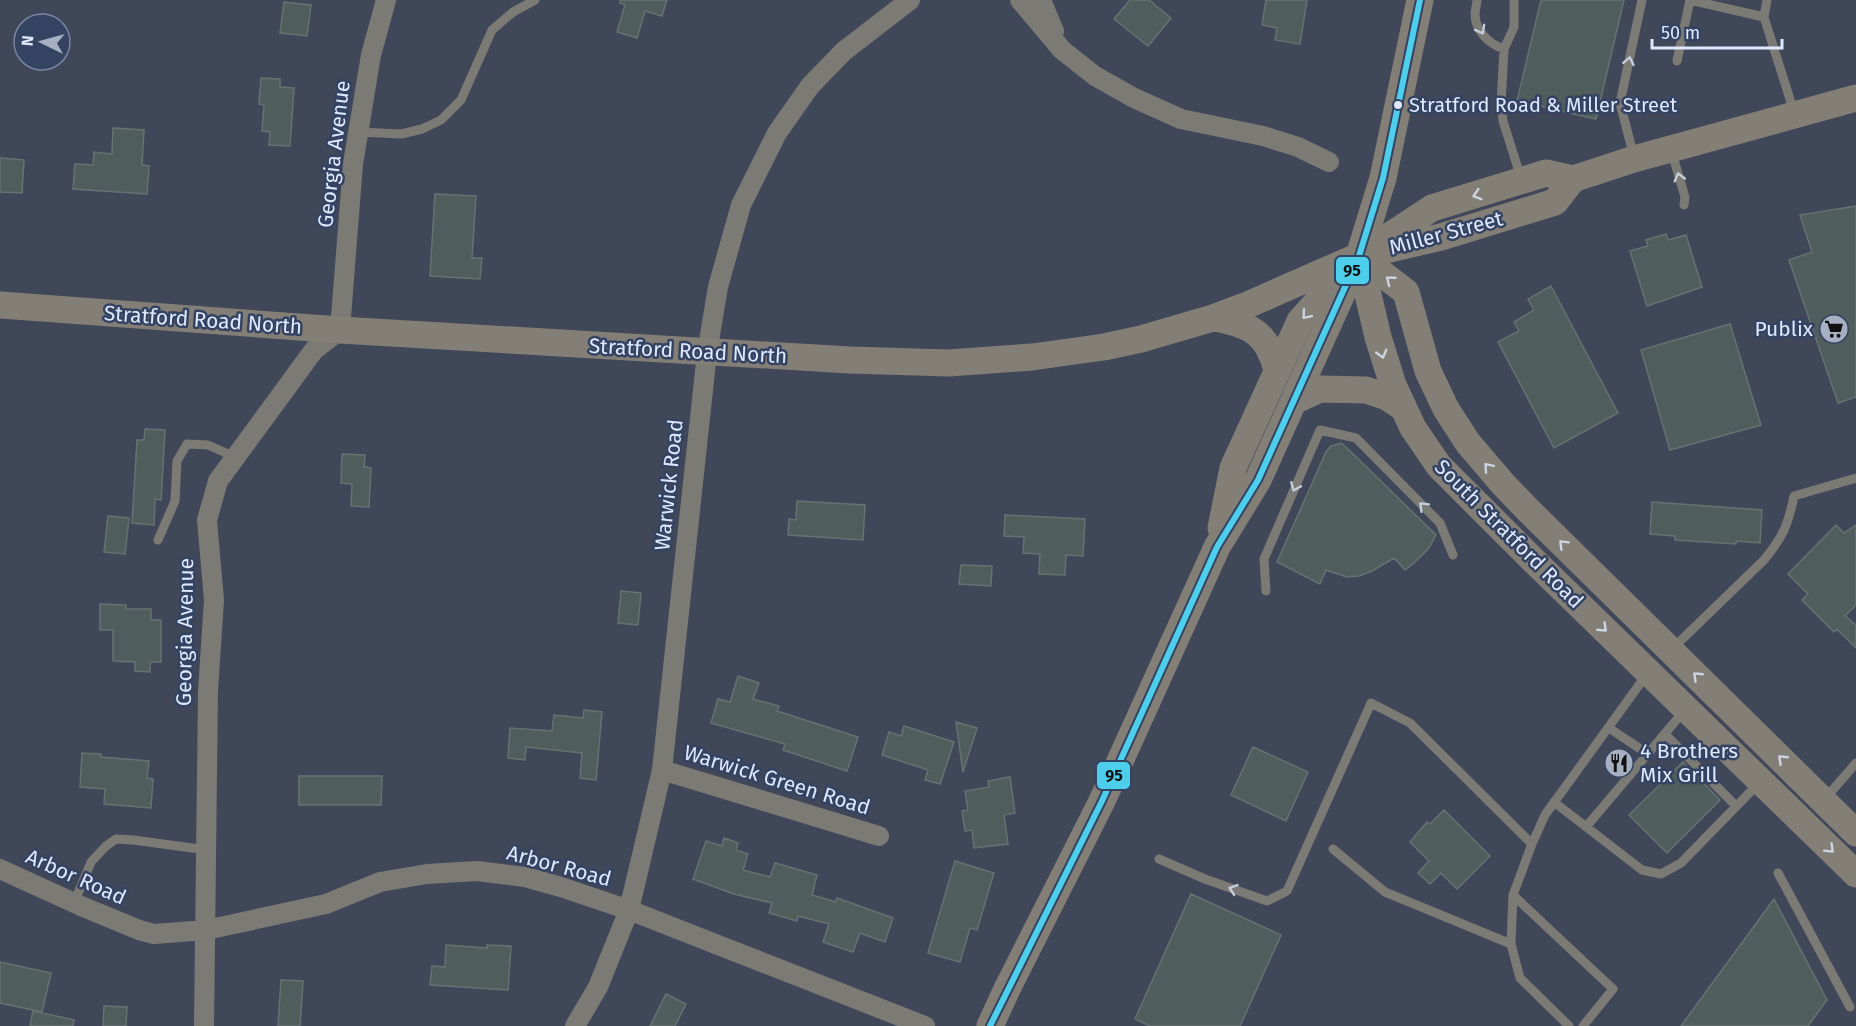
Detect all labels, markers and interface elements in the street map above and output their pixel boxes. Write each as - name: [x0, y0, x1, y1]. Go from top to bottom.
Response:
- north arrow: [12, 12, 72, 72]
- scale bar: [1652, 12, 1782, 50]
- text: 50 m: [1661, 22, 1700, 44]
- one-way arrow: [1474, 24, 1485, 34]
- text: N: [18, 35, 37, 47]
- one-way arrow: [1622, 57, 1635, 67]
- street label: Georgia Avenue: [312, 79, 356, 229]
- place label: Stratford Road & Miller Street: [1409, 93, 1678, 117]
- marker: Stratford Road & Miller Street: [1392, 99, 1404, 111]
- one-way arrow: [1674, 172, 1686, 183]
- one-way arrow: [1472, 188, 1483, 200]
- street label: Miller Street: [1386, 205, 1506, 261]
- line badge: 95: [1335, 256, 1370, 285]
- text: 95: [1343, 261, 1361, 280]
- one-way arrow: [1386, 276, 1397, 287]
- street label: Stratford Road North: [103, 300, 303, 340]
- one-way arrow: [1302, 308, 1313, 318]
- supermarket icon: Publix: [1818, 313, 1850, 345]
- place label: Publix: [1754, 316, 1814, 342]
- street label: Stratford Road North: [588, 333, 788, 369]
- one-way arrow: [1375, 348, 1387, 359]
- street label: Warwick Road: [649, 418, 689, 552]
- street label: South Stratford Road: [1429, 454, 1589, 614]
- one-way arrow: [1484, 463, 1495, 474]
- one-way arrow: [1290, 481, 1302, 492]
- one-way arrow: [1420, 502, 1431, 513]
- one-way arrow: [1559, 540, 1570, 551]
- street label: Georgia Avenue: [171, 558, 199, 706]
- one-way arrow: [1595, 621, 1606, 632]
- one-way arrow: [1693, 672, 1704, 683]
- place label: 4 Brothers Mix Grill: [1640, 738, 1738, 788]
- street label: Warwick Green Road: [681, 739, 873, 821]
- restaurant icon: 4 Brothers Mix Grill: [1603, 747, 1635, 779]
- one-way arrow: [1778, 755, 1788, 766]
- line badge: 95: [1096, 761, 1131, 790]
- text: 95: [1105, 766, 1123, 785]
- street label: Arbor Road: [504, 840, 614, 892]
- one-way arrow: [1824, 842, 1834, 853]
- street label: Arbor Road: [22, 843, 130, 911]
- one-way arrow: [1228, 883, 1239, 896]

